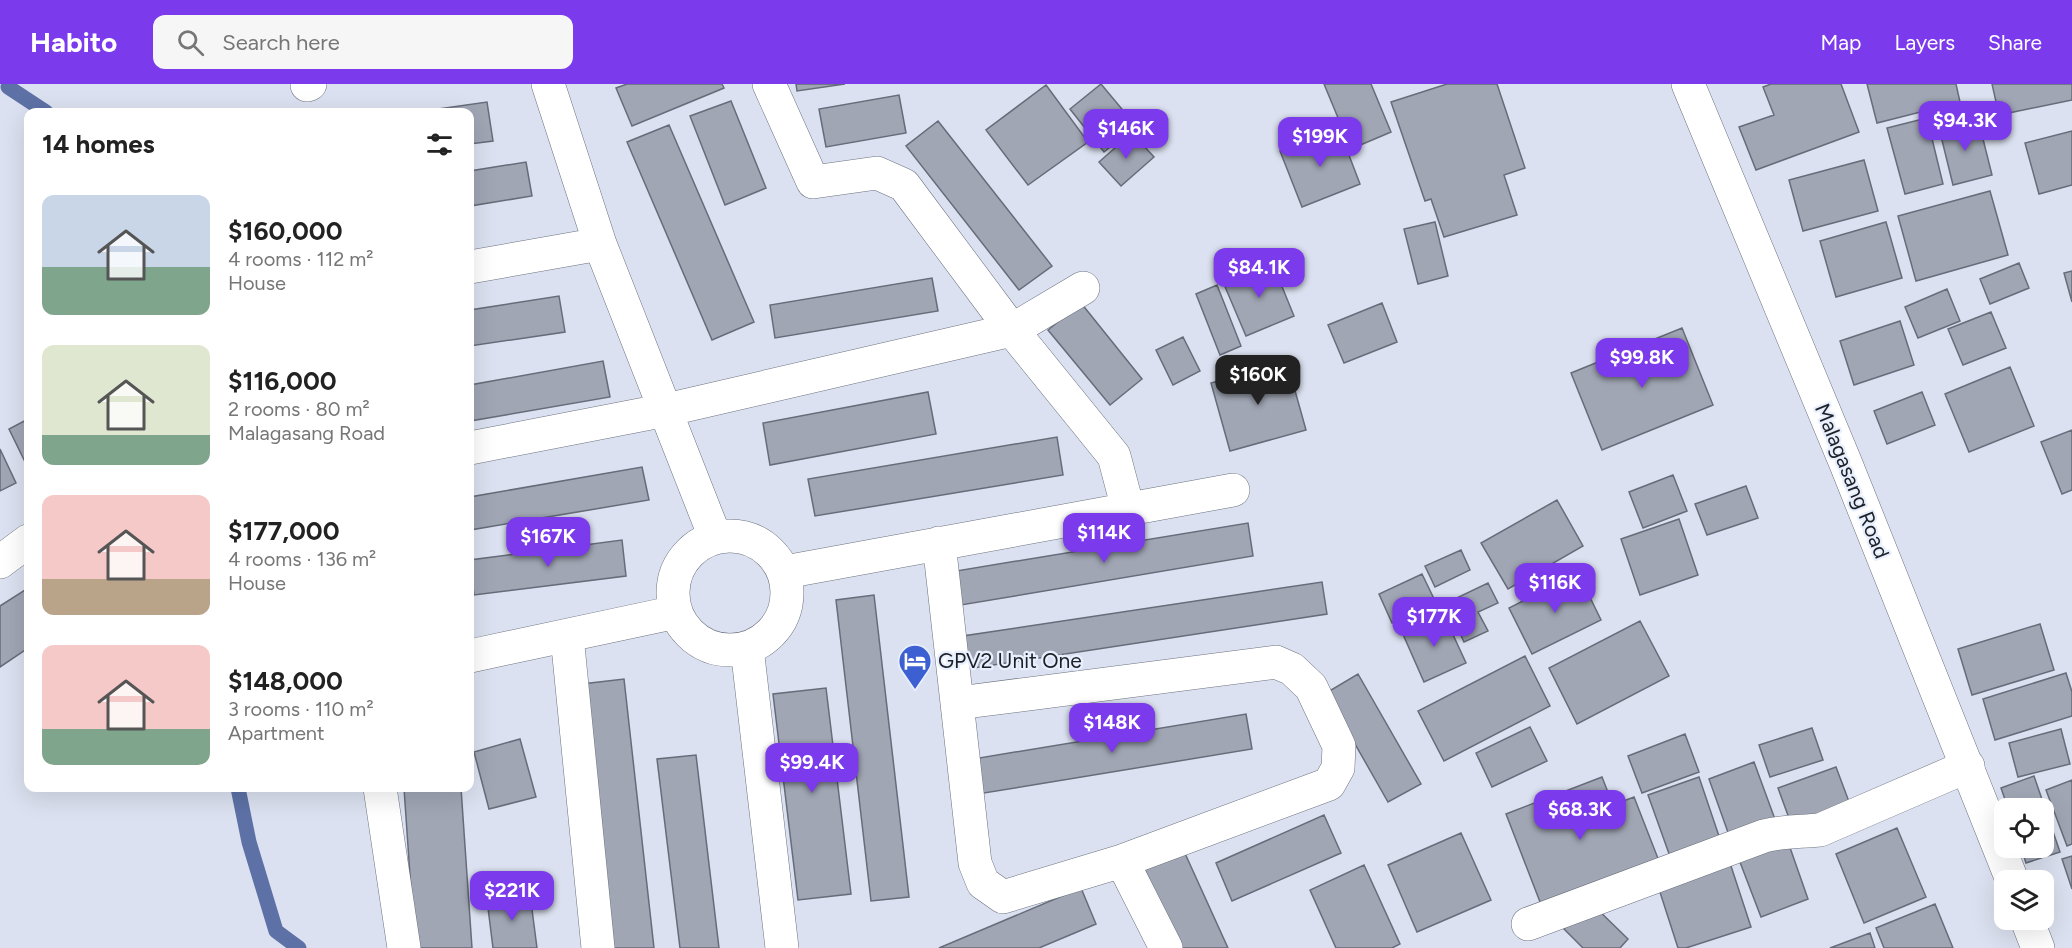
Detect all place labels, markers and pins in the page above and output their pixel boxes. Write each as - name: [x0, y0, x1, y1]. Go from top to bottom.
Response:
- pin: $94.3K: [1916, 101, 2014, 152]
- pin: $146K: [1084, 109, 1168, 160]
- pin: $199K: [1278, 117, 1362, 168]
- pin: $84.1K: [1210, 248, 1308, 299]
- pin: $99.8K: [1593, 338, 1691, 389]
- pin: $160K: [1216, 355, 1300, 406]
- pin: $114K: [1062, 513, 1146, 564]
- pin: $167K: [506, 517, 590, 568]
- pin: $116K: [1513, 563, 1597, 614]
- pin: $177K: [1392, 597, 1476, 648]
- hotel icon: GPV2 Unit One: [897, 643, 933, 690]
- place label: GPV2 Unit One: [938, 648, 1082, 673]
- pin: $148K: [1070, 703, 1154, 754]
- pin: $99.4K: [763, 743, 861, 794]
- pin: $68.3K: [1531, 790, 1629, 841]
- pin: $221K: [470, 871, 554, 922]

